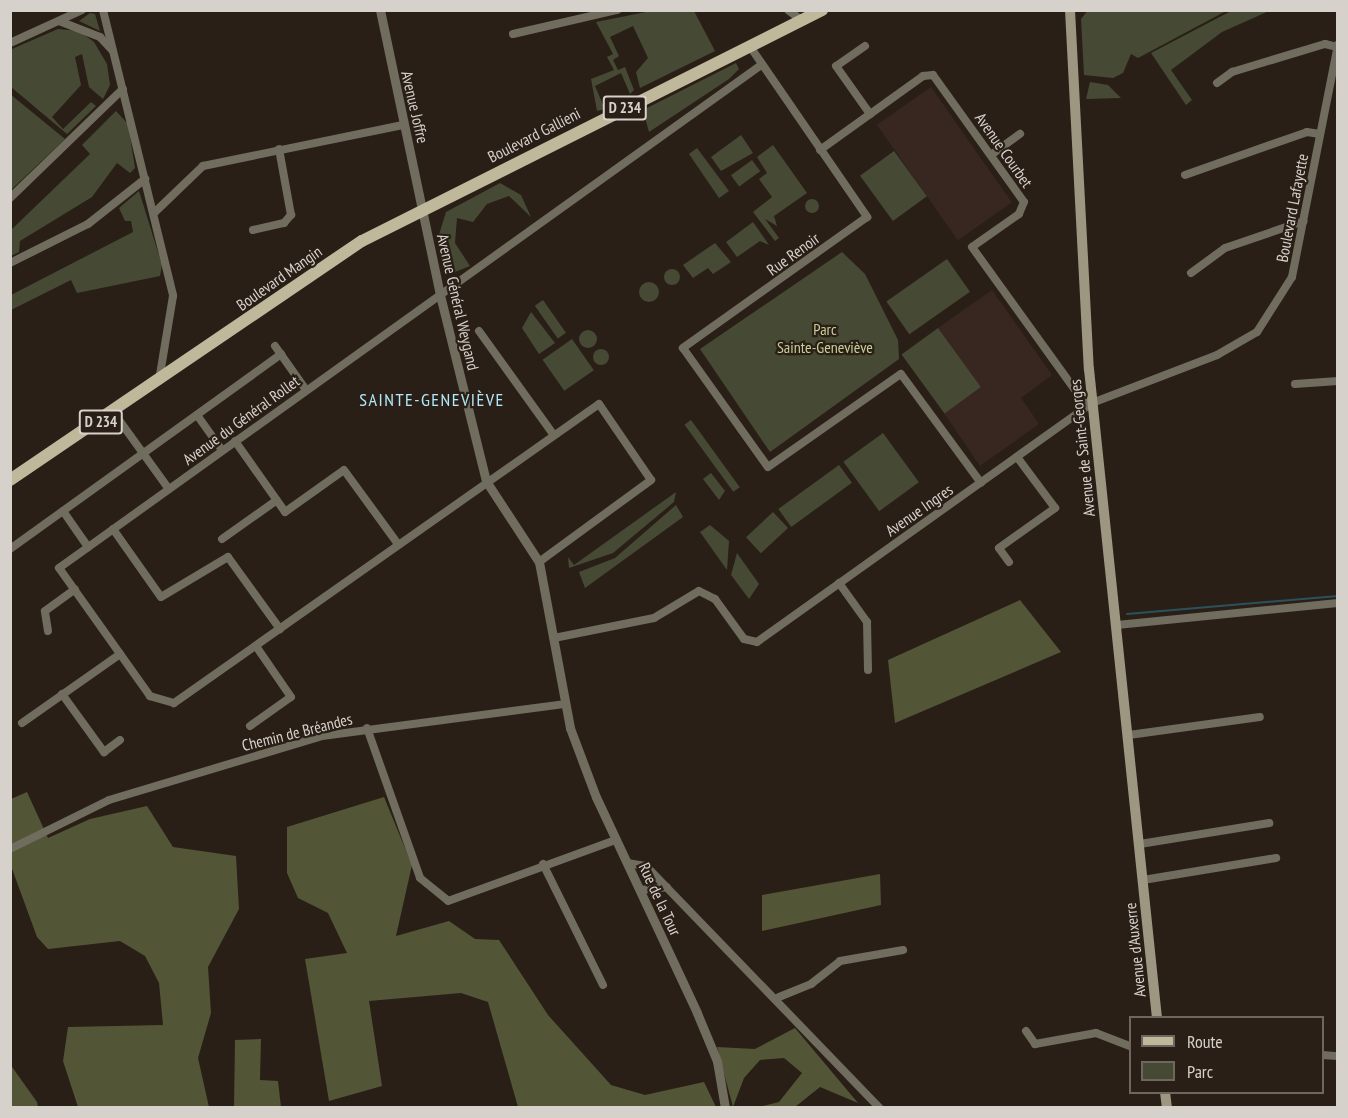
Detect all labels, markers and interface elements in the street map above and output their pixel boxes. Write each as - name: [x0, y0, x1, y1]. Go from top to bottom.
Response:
- street label: Avenue Joffre: [397, 69, 433, 145]
- road number: D 234: [602, 96, 648, 120]
- street label: Boulevard Gallieni: [485, 104, 583, 166]
- street label: Avenue Courbet: [971, 109, 1037, 191]
- street label: Boulevard Lafayette: [1272, 152, 1312, 264]
- street label: Rue Renoir: [763, 229, 823, 279]
- street label: Avenue Général Weygand: [433, 232, 483, 372]
- street label: Boulevard Mangin: [233, 242, 325, 314]
- park label: Parc Sainte-Geneviève: [777, 319, 873, 357]
- street label: Avenue du Général Rollet: [179, 371, 303, 469]
- street label: Avenue de Saint-Georges: [1065, 378, 1099, 518]
- district label: SAINTE-GENEVIÈVE: [359, 389, 505, 411]
- road number: D 234: [78, 410, 124, 434]
- street label: Avenue Ingres: [882, 480, 956, 540]
- street label: Chemin de Bréandes: [240, 709, 354, 755]
- street label: Rue de la Tour: [635, 859, 685, 939]
- street label: Avenue d'Auxerre: [1120, 902, 1150, 998]
- legend: [1129, 1016, 1324, 1094]
- text: Route: [1187, 1030, 1223, 1053]
- text: Parc: [1187, 1060, 1213, 1083]

